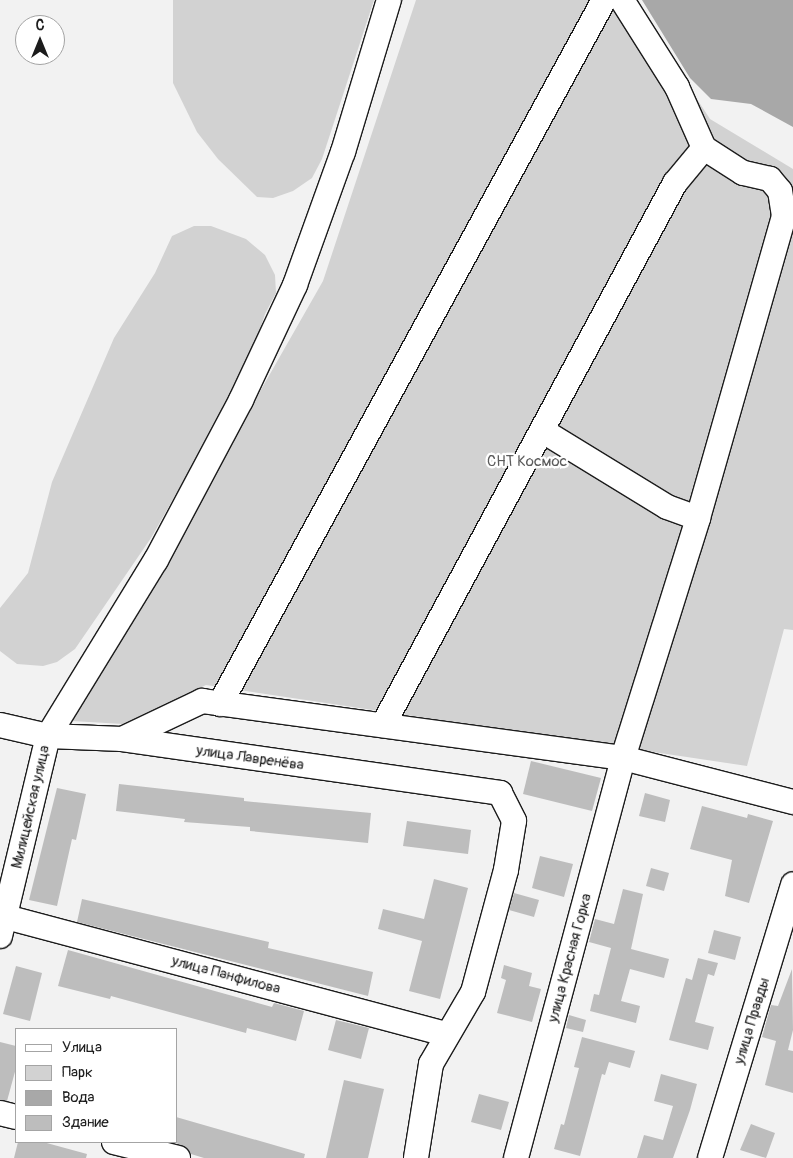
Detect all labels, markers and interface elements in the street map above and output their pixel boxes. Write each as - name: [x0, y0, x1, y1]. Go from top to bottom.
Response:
- north arrow: [15, 15, 65, 65]
- text: С: [36, 17, 44, 34]
- park label: СНТ Космос: [487, 453, 567, 471]
- street label: улица Лавренёва: [195, 742, 305, 774]
- street label: Милицейская улица: [8, 744, 54, 870]
- street label: улица Красная Горка: [544, 892, 596, 1024]
- street label: улица Панфилова: [170, 952, 282, 998]
- street label: улица Правды: [730, 975, 774, 1067]
- legend: [15, 1028, 178, 1143]
- text: Улица: [62, 1038, 102, 1057]
- text: Парк: [62, 1063, 93, 1082]
- text: Вода: [62, 1088, 95, 1107]
- text: Здание: [62, 1113, 109, 1132]

